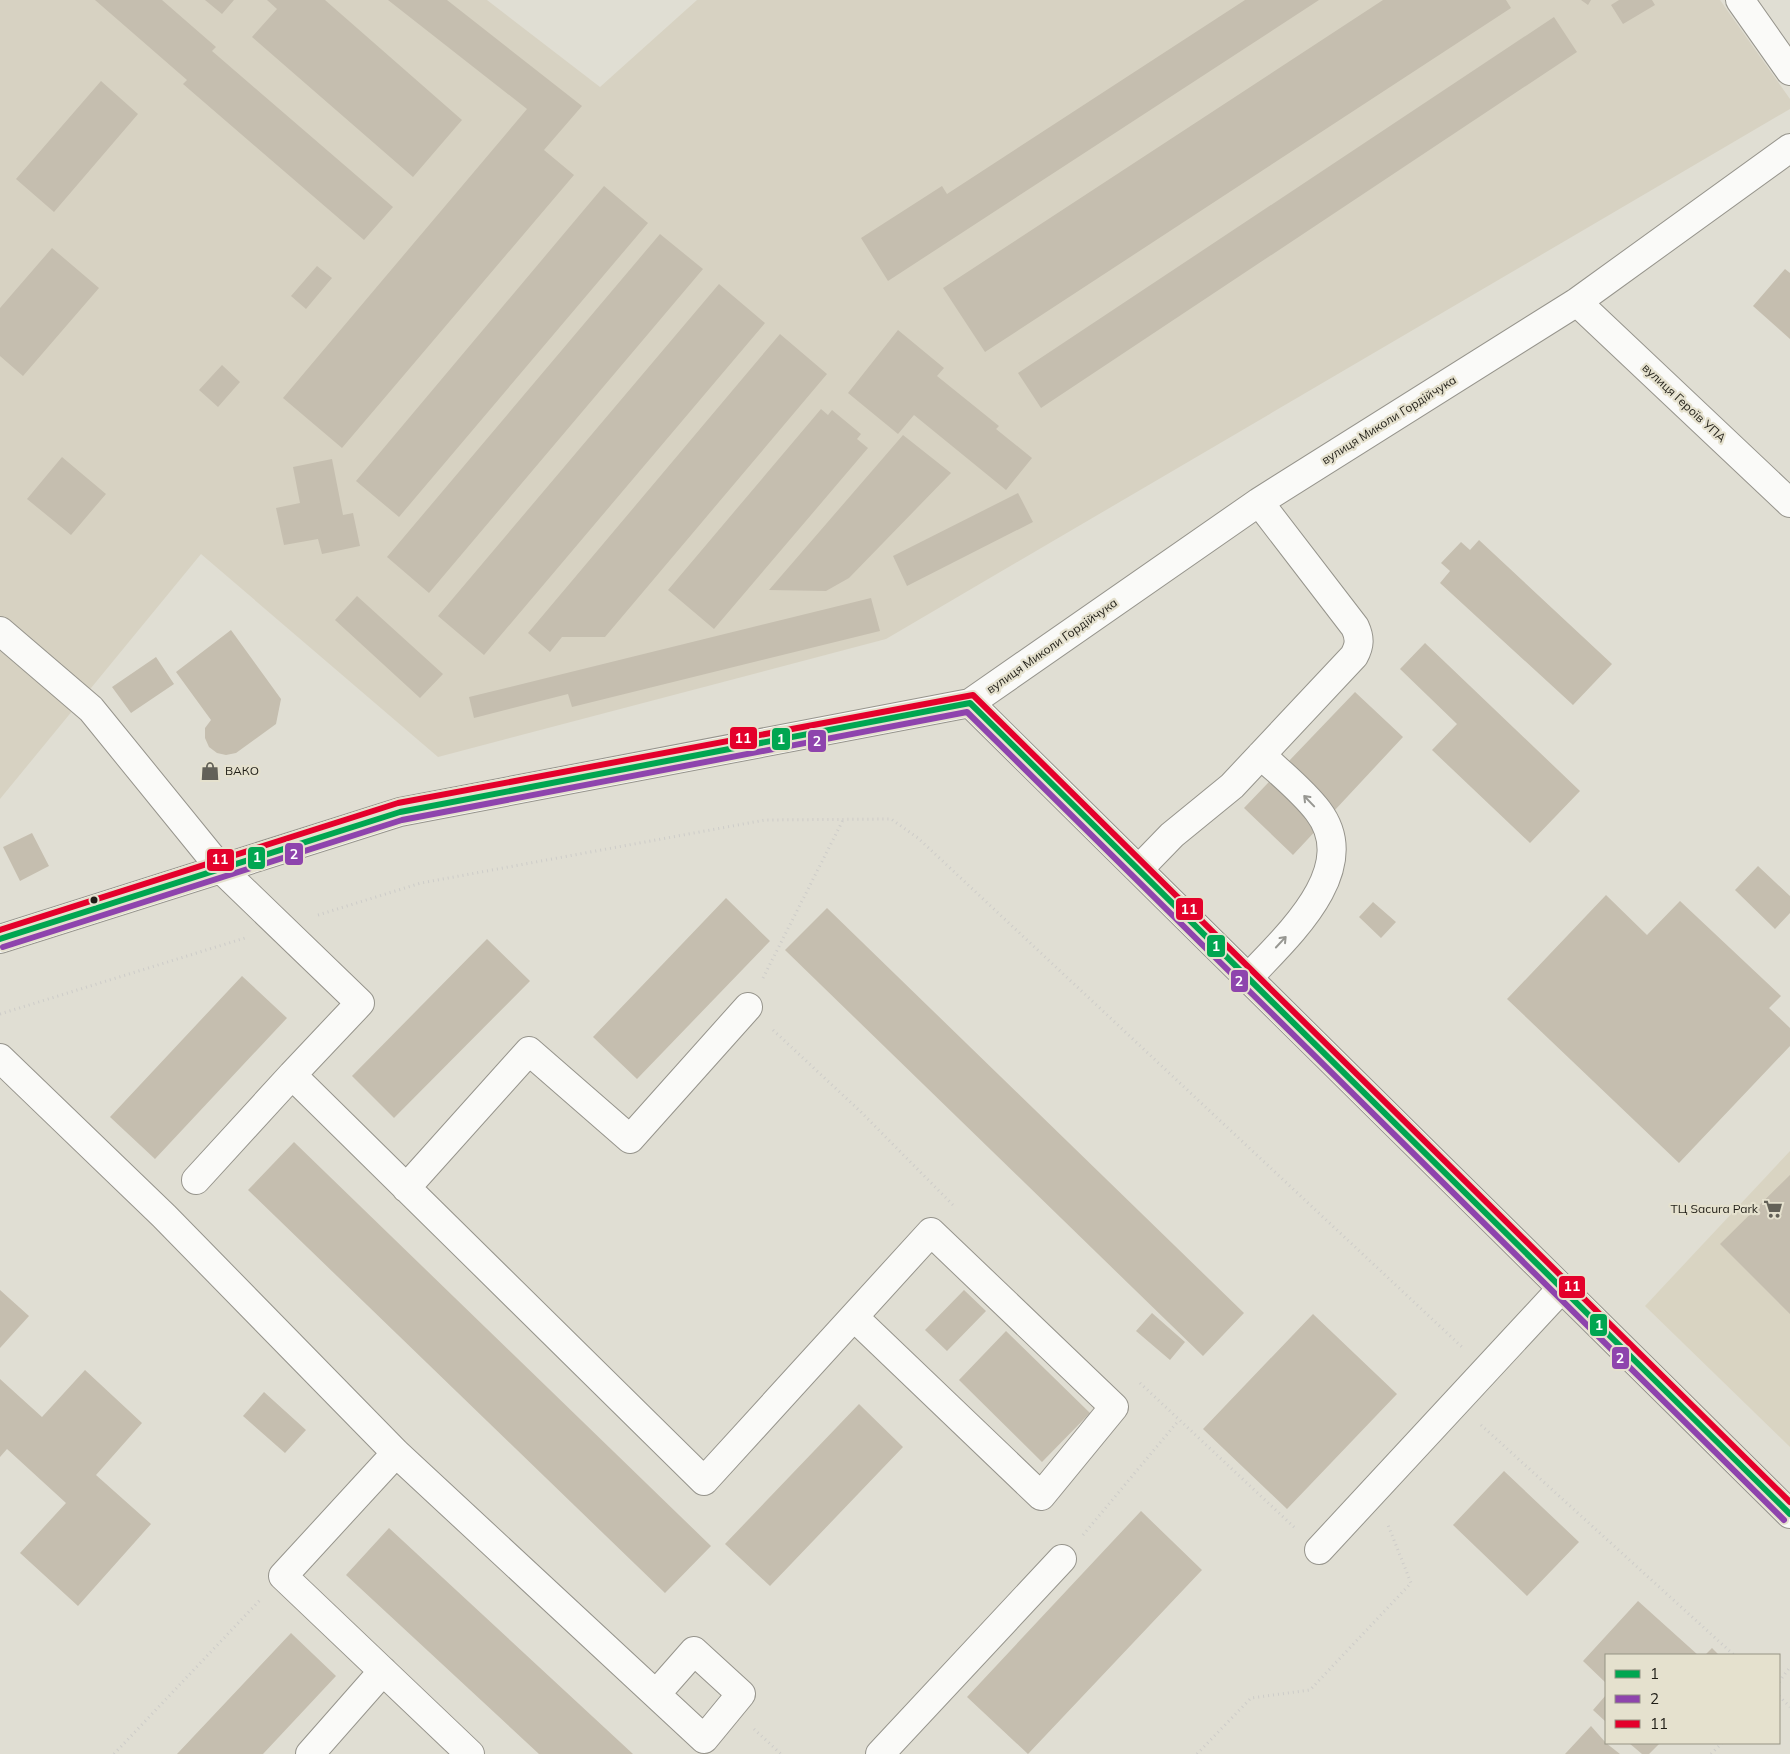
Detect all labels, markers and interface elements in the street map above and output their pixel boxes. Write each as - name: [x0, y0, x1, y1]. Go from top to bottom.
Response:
- street label: вулиця Героїв УПА: [1639, 360, 1729, 445]
- street label: вулиця Миколи Гордійчука: [1319, 372, 1459, 467]
- street label: вулиця Миколи Гордійчука: [983, 595, 1120, 696]
- line badge: 11: [729, 726, 758, 750]
- line badge: 1: [771, 727, 791, 751]
- text: 11: [735, 729, 751, 747]
- line badge: 2: [807, 729, 827, 753]
- text: 1: [777, 730, 785, 748]
- text: 2: [813, 732, 821, 750]
- shop icon: ВАКО: [199, 760, 221, 782]
- place label: ВАКО: [225, 763, 259, 778]
- one-way arrow: [1303, 795, 1315, 808]
- line badge: 2: [284, 842, 304, 866]
- text: 2: [290, 845, 298, 863]
- line badge: 1: [247, 846, 266, 870]
- line badge: 11: [206, 848, 235, 872]
- text: 1: [253, 848, 261, 866]
- text: 11: [212, 850, 228, 868]
- unlabelled marker: [89, 895, 99, 905]
- line badge: 11: [1175, 897, 1204, 921]
- text: 11: [1181, 900, 1197, 918]
- line badge: 1: [1206, 934, 1226, 958]
- one-way arrow: [1275, 935, 1287, 948]
- text: 1: [1212, 937, 1220, 955]
- line badge: 2: [1230, 969, 1249, 993]
- text: 2: [1235, 972, 1243, 990]
- supermarket icon: ТЦ Sacura Park: [1762, 1198, 1784, 1220]
- place label: ТЦ Sacura Park: [1671, 1201, 1759, 1216]
- line badge: 11: [1558, 1275, 1586, 1299]
- text: 11: [1564, 1277, 1580, 1295]
- line badge: 1: [1589, 1313, 1608, 1337]
- text: 1: [1595, 1316, 1603, 1334]
- line badge: 2: [1611, 1346, 1630, 1370]
- text: 2: [1616, 1349, 1624, 1367]
- legend: [1605, 1654, 1780, 1744]
- text: 1: [1650, 1664, 1659, 1683]
- text: 2: [1650, 1689, 1659, 1708]
- text: 11: [1650, 1714, 1668, 1733]

